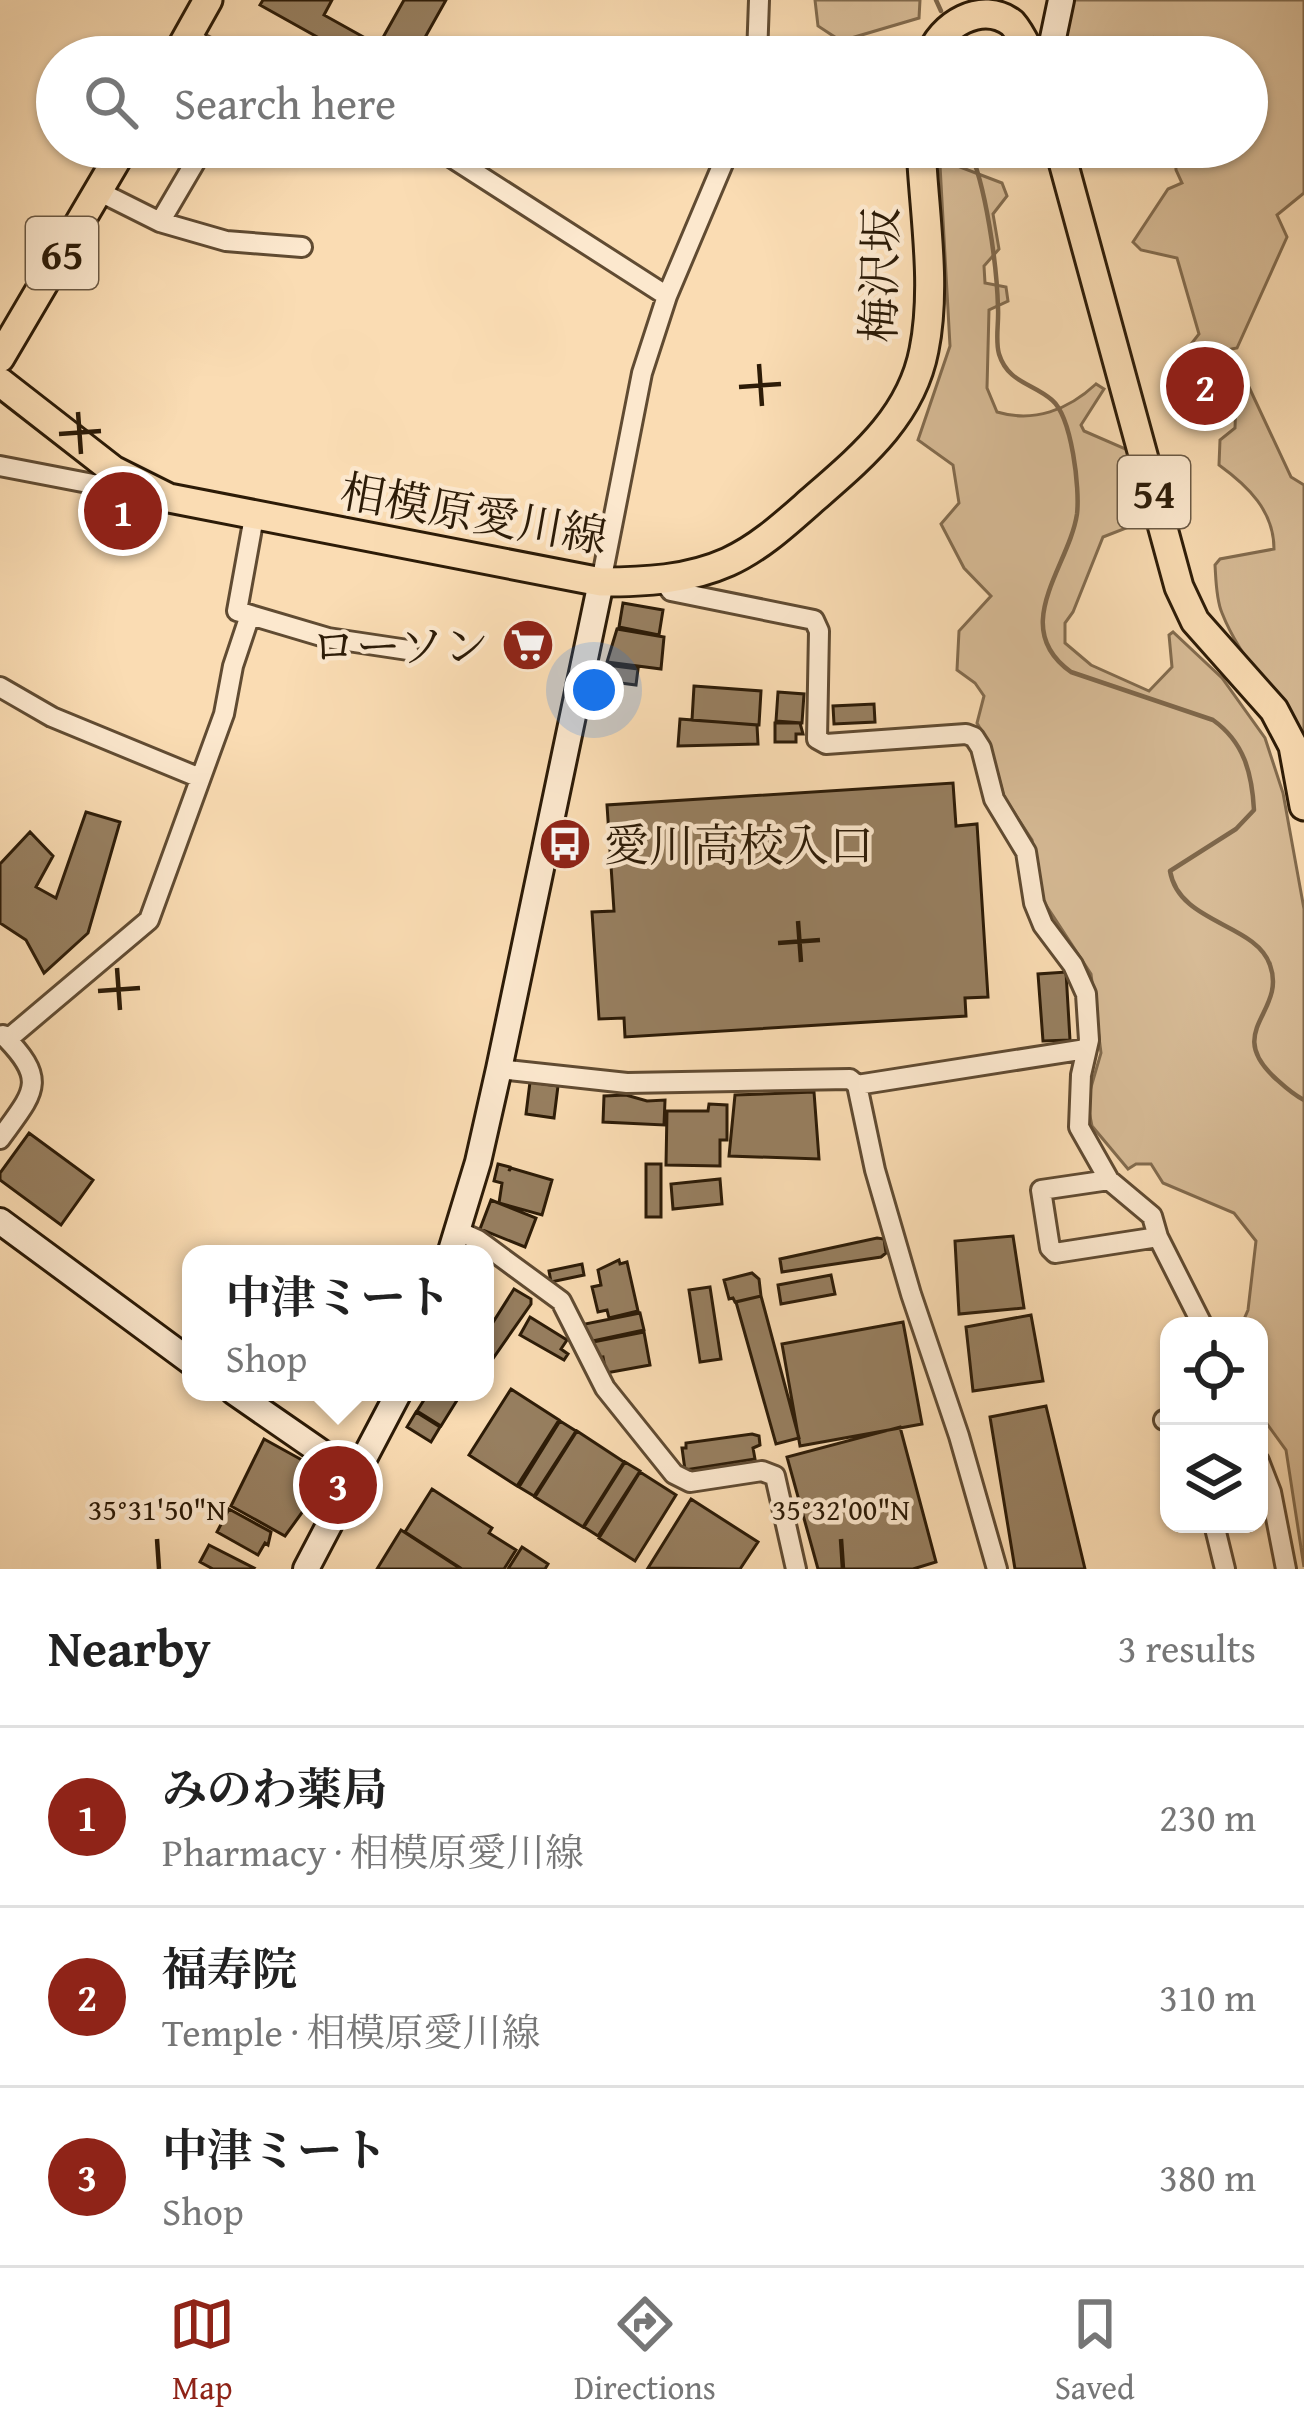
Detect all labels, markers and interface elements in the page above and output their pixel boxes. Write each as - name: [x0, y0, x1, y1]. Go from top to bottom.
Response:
- search box: [36, 36, 1268, 168]
- icon: search: [78, 69, 144, 135]
- text: Search here: [174, 70, 396, 135]
- street label: 梅沢坂: [845, 207, 913, 343]
- road number: 65: [26, 217, 98, 289]
- pin: 2: [1166, 341, 1244, 431]
- road number: 54: [1118, 456, 1190, 528]
- street label: 相模原愛川線: [335, 458, 613, 568]
- pin: 1: [84, 466, 162, 556]
- place label: ローソン: [311, 613, 489, 678]
- supermarket icon: ローソン: [500, 617, 556, 673]
- your location: [564, 660, 624, 720]
- place label: 愛川高校入口: [604, 812, 874, 877]
- bus stop icon: 愛川高校入口: [537, 816, 593, 872]
- popup: [182, 1245, 494, 1401]
- text: 中津ミート: [225, 1264, 451, 1329]
- map controls: [1160, 1317, 1268, 1533]
- button: locate: [1160, 1317, 1268, 1425]
- text: Shop: [225, 1329, 307, 1386]
- button: layers: [1160, 1425, 1268, 1533]
- pin: 3: [299, 1440, 377, 1530]
- text: 35°31'50"N: [88, 1487, 226, 1531]
- text: 35°32'00"N: [772, 1487, 910, 1531]
- text: Nearby: [48, 1610, 211, 1685]
- text: 3 results: [1118, 1619, 1256, 1676]
- text: みのわ薬局: [162, 1756, 387, 1821]
- text: 1: [77, 1788, 97, 1845]
- text: 230 m: [1159, 1788, 1256, 1845]
- text: Pharmacy · 相模原愛川線: [162, 1823, 584, 1880]
- text: 福寿院: [162, 1936, 297, 2001]
- text: 2: [77, 1968, 97, 2025]
- text: 310 m: [1159, 1968, 1256, 2025]
- text: Temple · 相模原愛川線: [162, 2003, 540, 2060]
- text: 中津ミート: [162, 2117, 387, 2182]
- text: 3: [77, 2148, 97, 2205]
- text: 380 m: [1159, 2148, 1256, 2205]
- text: Shop: [162, 2182, 244, 2239]
- tab: Map: [169, 2291, 235, 2411]
- tab: Directions: [574, 2291, 716, 2411]
- tab: Saved: [1055, 2291, 1135, 2411]

